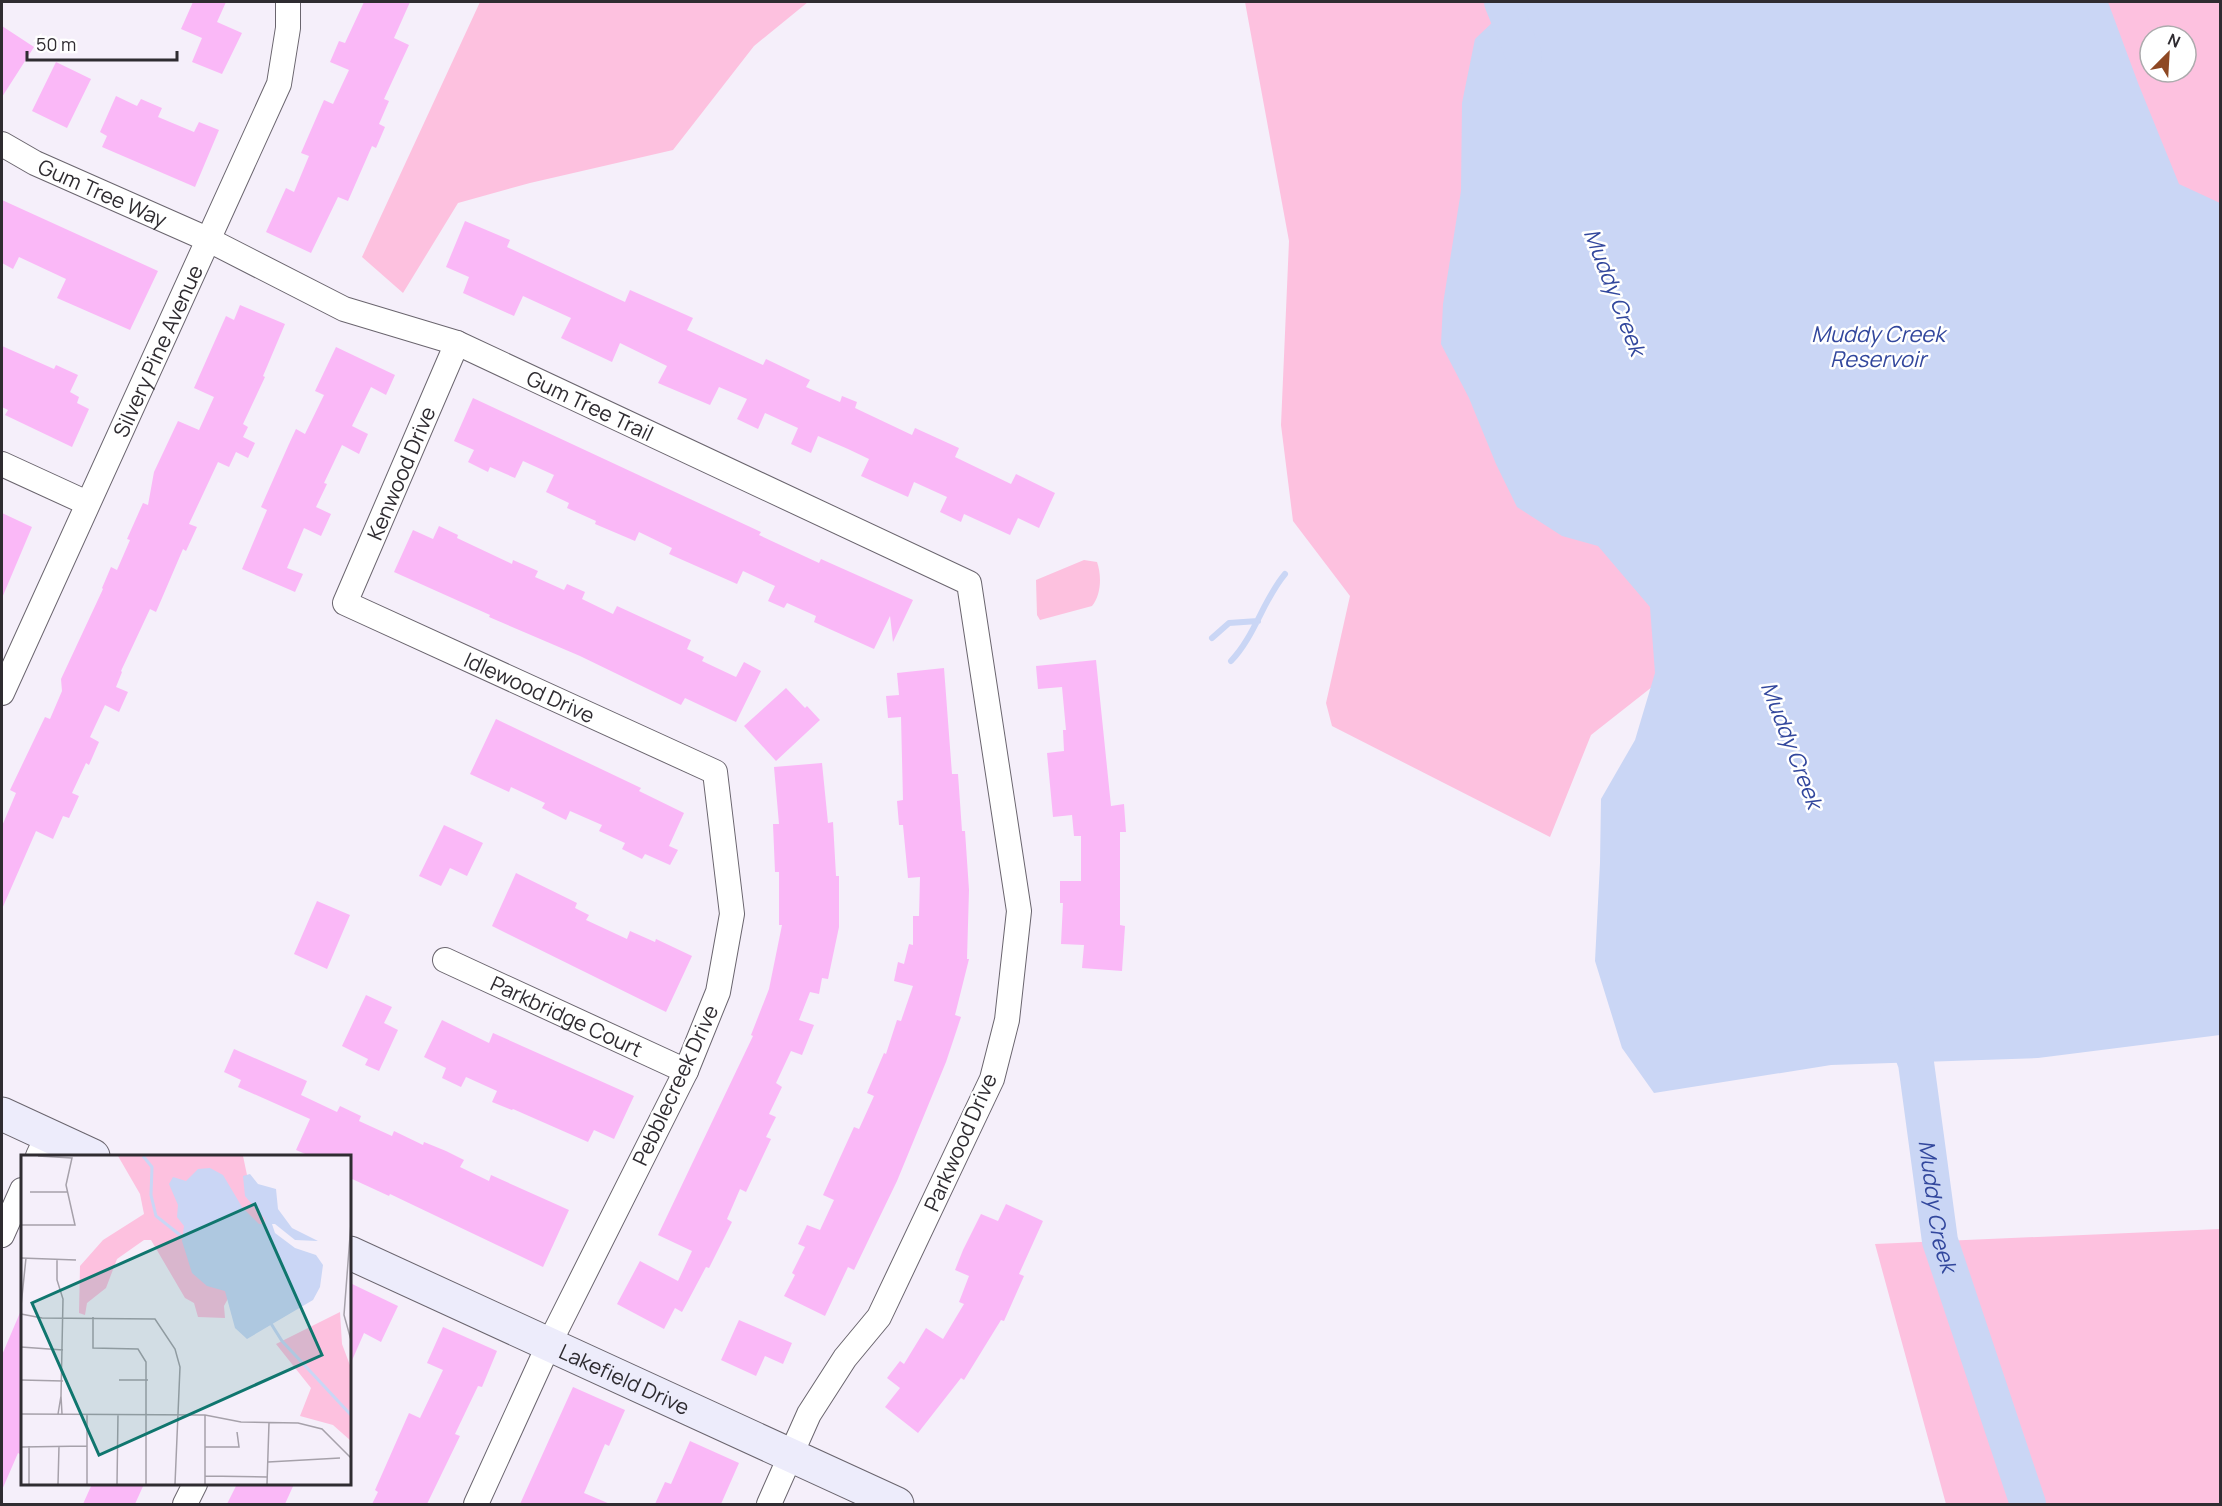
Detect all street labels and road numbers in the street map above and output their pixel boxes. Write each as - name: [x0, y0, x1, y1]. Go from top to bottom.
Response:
- street label: Gum Tree Way: [34, 152, 171, 234]
- street label: Silvery Pine Avenue: [106, 260, 209, 441]
- street label: Gum Tree Trail: [522, 364, 658, 447]
- street label: Kenwood Drive: [360, 402, 442, 544]
- street label: Idlewood Drive: [460, 645, 599, 729]
- street label: Parkbridge Court: [486, 969, 647, 1063]
- street label: Pebblecreek Drive: [626, 1000, 724, 1170]
- street label: Parkwood Drive: [917, 1069, 1003, 1215]
- street label: Lakefield Drive: [555, 1337, 694, 1421]

